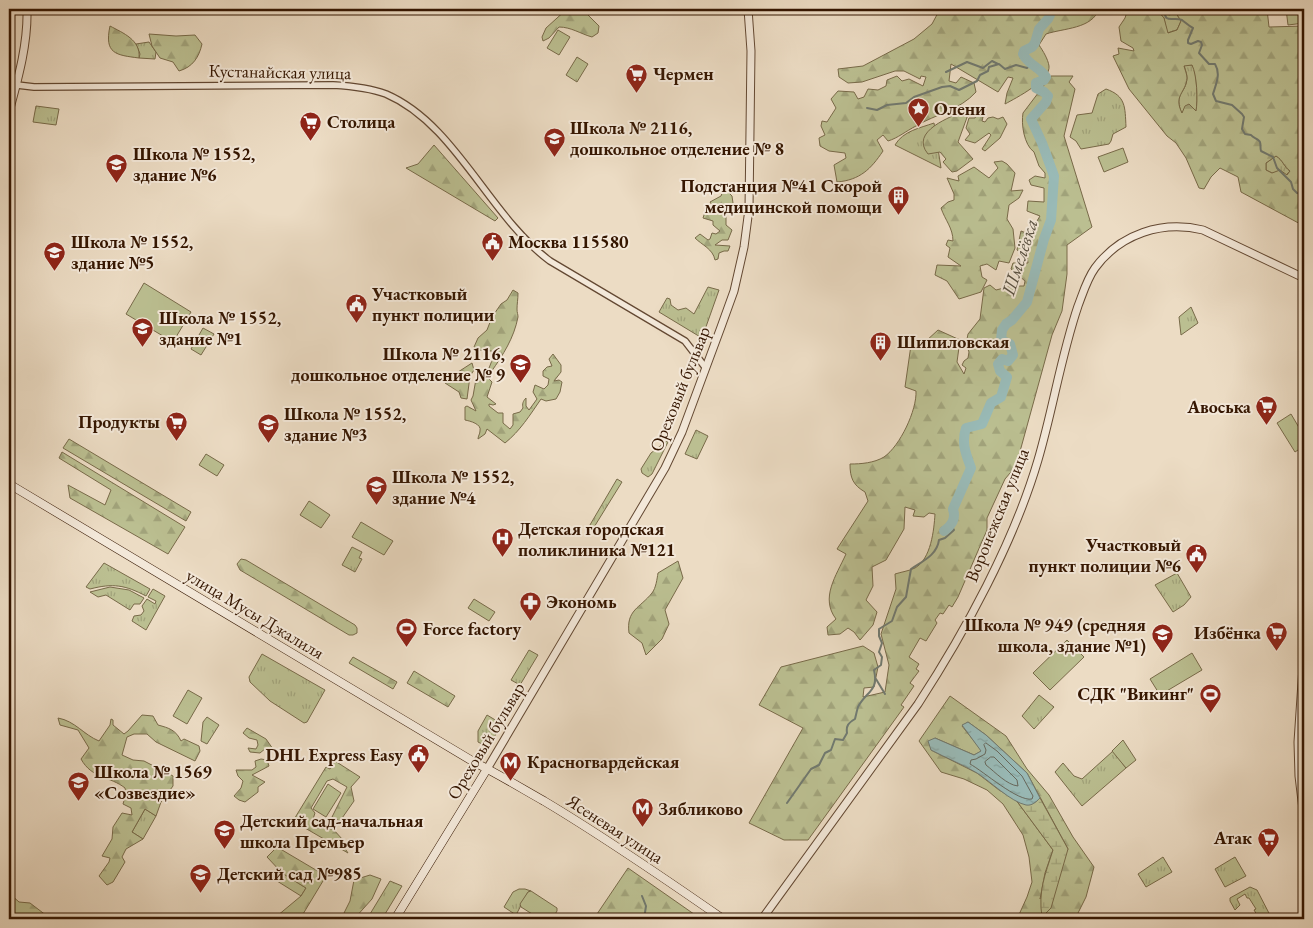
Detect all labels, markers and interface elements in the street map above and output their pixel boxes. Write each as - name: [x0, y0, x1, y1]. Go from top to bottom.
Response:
- street label: Кустанайская улица: [208, 59, 352, 84]
- supermarket icon: Чермен: [625, 62, 649, 93]
- place label: Чермен: [653, 62, 714, 85]
- place icon: Олени: [906, 97, 930, 128]
- place label: Олени: [934, 97, 986, 120]
- supermarket icon: Столица: [299, 110, 323, 141]
- place label: Столица: [327, 110, 395, 133]
- place label: Школа № 2116, дошкольное отделение № 8: [570, 116, 784, 160]
- school or university icon: Школа № 2116, дошкольное отделение № 8: [542, 126, 566, 157]
- place label: Школа № 1552, здание №6: [133, 142, 255, 186]
- school or university icon: Школа № 1552, здание №6: [105, 152, 129, 183]
- place label: Подстанция №41 Скорой медицинской помощи: [680, 174, 882, 218]
- building icon: Подстанция №41 Скорой медицинской помощи: [886, 184, 910, 215]
- water label: Шмелёвка: [995, 216, 1044, 300]
- place label: Школа № 1552, здание №5: [71, 230, 193, 274]
- public building icon: Москва 115580: [480, 230, 504, 261]
- place label: Москва 115580: [508, 230, 629, 253]
- school or university icon: Школа № 1552, здание №5: [43, 240, 67, 271]
- place label: Участковый пункт полиции: [371, 282, 495, 326]
- public building icon: Участковый пункт полиции: [344, 292, 368, 323]
- place label: Школа № 1552, здание №1: [159, 306, 281, 350]
- school or university icon: Школа № 1552, здание №1: [131, 316, 155, 347]
- street label: Ореховый бульвар: [644, 323, 715, 455]
- building icon: Шипиловская: [869, 330, 893, 361]
- place label: Шипиловская: [897, 330, 1010, 353]
- place label: Школа № 2116, дошкольное отделение № 9: [291, 342, 505, 386]
- school or university icon: Школа № 2116, дошкольное отделение № 9: [509, 352, 533, 383]
- place label: Авоська: [1186, 395, 1251, 418]
- supermarket icon: Авоська: [1255, 395, 1279, 426]
- place label: Школа № 1552, здание №3: [284, 402, 406, 446]
- place label: Продукты: [78, 410, 160, 433]
- supermarket icon: Продукты: [164, 410, 188, 441]
- school or university icon: Школа № 1552, здание №3: [256, 412, 280, 443]
- street label: Воронежская улица: [959, 444, 1034, 585]
- place label: Школа № 1552, здание №4: [392, 465, 514, 509]
- school or university icon: Школа № 1552, здание №4: [364, 475, 388, 506]
- place label: Детская городская поликлиника №121: [518, 517, 675, 561]
- hospital icon: Детская городская поликлиника №121: [490, 527, 514, 558]
- place label: Участковый пункт полиции №6: [1029, 533, 1181, 577]
- public building icon: Участковый пункт полиции №6: [1185, 543, 1209, 574]
- street label: улица Мусы Джалиля: [182, 563, 329, 664]
- pharmacy icon: Экономь: [518, 590, 542, 621]
- place label: Экономь: [546, 590, 617, 613]
- place label: Школа № 949 (средняя школа, здание №1): [965, 613, 1146, 657]
- sports icon: Force factory: [395, 617, 419, 648]
- place label: Force factory: [423, 617, 521, 640]
- place label: Избёнка: [1194, 621, 1261, 644]
- supermarket icon: Избёнка: [1265, 621, 1289, 652]
- school or university icon: Школа № 949 (средняя школа, здание №1): [1150, 623, 1174, 654]
- street label: Ореховый бульвар: [441, 678, 530, 804]
- place label: СДК "Викинг": [1077, 682, 1194, 705]
- sports icon: СДК "Викинг": [1198, 682, 1222, 713]
- place label: DHL Express Easy: [265, 743, 403, 766]
- public building icon: DHL Express Easy: [407, 743, 431, 774]
- metro station icon: Красногвардейская: [499, 750, 523, 781]
- place label: Красногвардейская: [527, 750, 680, 773]
- place label: Школа № 1569 «Созвездие»: [94, 760, 212, 804]
- school or university icon: Школа № 1569 «Созвездие»: [66, 770, 90, 801]
- street label: Ясеневая улица: [562, 788, 669, 869]
- metro station icon: Зябликово: [630, 797, 654, 828]
- place label: Зябликово: [658, 797, 743, 820]
- place label: Детский сад-начальная школа Премьер: [240, 809, 424, 853]
- school or university icon: Детский сад-начальная школа Премьер: [212, 819, 236, 850]
- place label: Атак: [1213, 826, 1252, 849]
- supermarket icon: Атак: [1256, 826, 1280, 857]
- school or university icon: Детский сад №985: [189, 862, 213, 893]
- place label: Детский сад №985: [217, 862, 362, 885]

